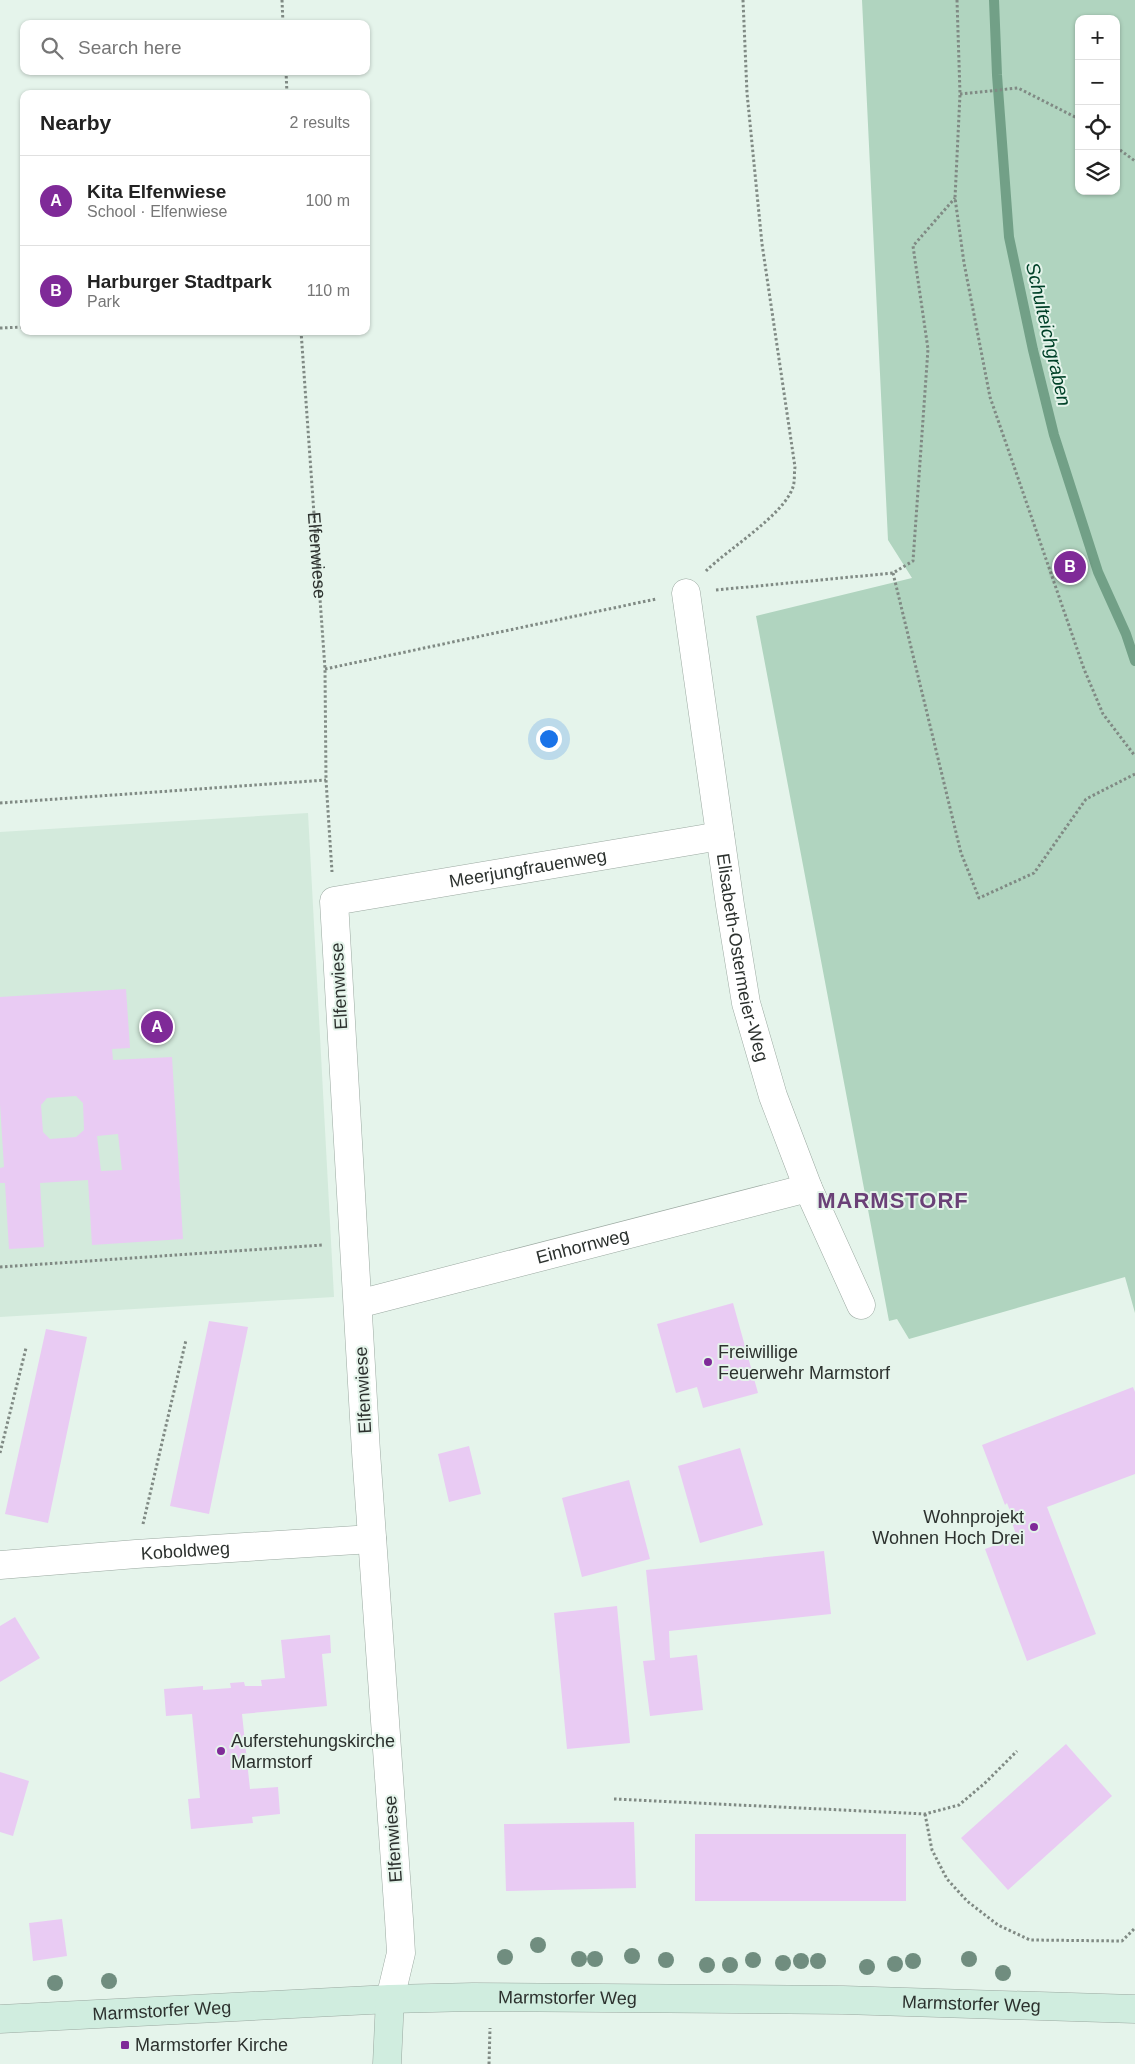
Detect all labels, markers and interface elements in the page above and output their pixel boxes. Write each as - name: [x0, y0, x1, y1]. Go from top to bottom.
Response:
- map controls: [1075, 15, 1120, 195]
- button: +: [1075, 15, 1120, 60]
- search box: [20, 20, 370, 75]
- icon: search: [38, 34, 66, 62]
- text: Search here: [78, 37, 182, 58]
- button: −: [1075, 60, 1120, 105]
- button: locate: [1075, 105, 1120, 150]
- text: Nearby: [40, 111, 111, 134]
- text: 2 results: [290, 114, 350, 131]
- button: layers: [1075, 150, 1120, 195]
- text: Kita Elfenwiese: [87, 181, 226, 202]
- text: A: [50, 192, 62, 209]
- text: 100 m: [306, 192, 350, 209]
- text: School · Elfenwiese: [87, 203, 228, 220]
- water label: Schulteichgraben: [1022, 260, 1075, 408]
- text: Harburger Stadtpark: [87, 271, 272, 292]
- text: B: [50, 282, 62, 299]
- text: 110 m: [307, 282, 350, 299]
- text: Park: [87, 293, 120, 310]
- street label: Elfenwiese: [304, 511, 330, 600]
- pin: B: [1054, 548, 1086, 586]
- your location: [536, 726, 562, 752]
- street label: Meerjungfrauenweg: [448, 845, 608, 891]
- street label: Elisabeth-Ostermeier-Weg: [713, 852, 772, 1064]
- street label: Elfenwiese: [327, 942, 351, 1030]
- pin: A: [141, 1008, 173, 1046]
- district label: MARMSTORF: [817, 1188, 969, 1213]
- street label: Einhornweg: [534, 1225, 631, 1268]
- place label: Freiwillige Feuerwehr Marmstorf: [718, 1342, 891, 1383]
- street label: Elfenwiese: [351, 1346, 375, 1434]
- marker: Freiwillige Feuerwehr Marmstorf: [702, 1356, 714, 1368]
- place label: Wohnprojekt Wohnen Hoch Drei: [872, 1507, 1024, 1548]
- marker: Wohnprojekt Wohnen Hoch Drei: [1028, 1521, 1040, 1533]
- street label: Koboldweg: [140, 1538, 231, 1564]
- place label: Auferstehungskirche Marmstorf: [231, 1731, 395, 1772]
- marker: Auferstehungskirche Marmstorf: [215, 1745, 227, 1757]
- street label: Elfenwiese: [380, 1795, 406, 1883]
- street label: Marmstorfer Weg: [498, 1987, 637, 2008]
- street label: Marmstorfer Weg: [902, 1992, 1041, 2016]
- street label: Marmstorfer Weg: [92, 1997, 232, 2024]
- place label: Marmstorfer Kirche: [135, 2035, 288, 2055]
- marker: Marmstorfer Kirche: [119, 2039, 131, 2051]

